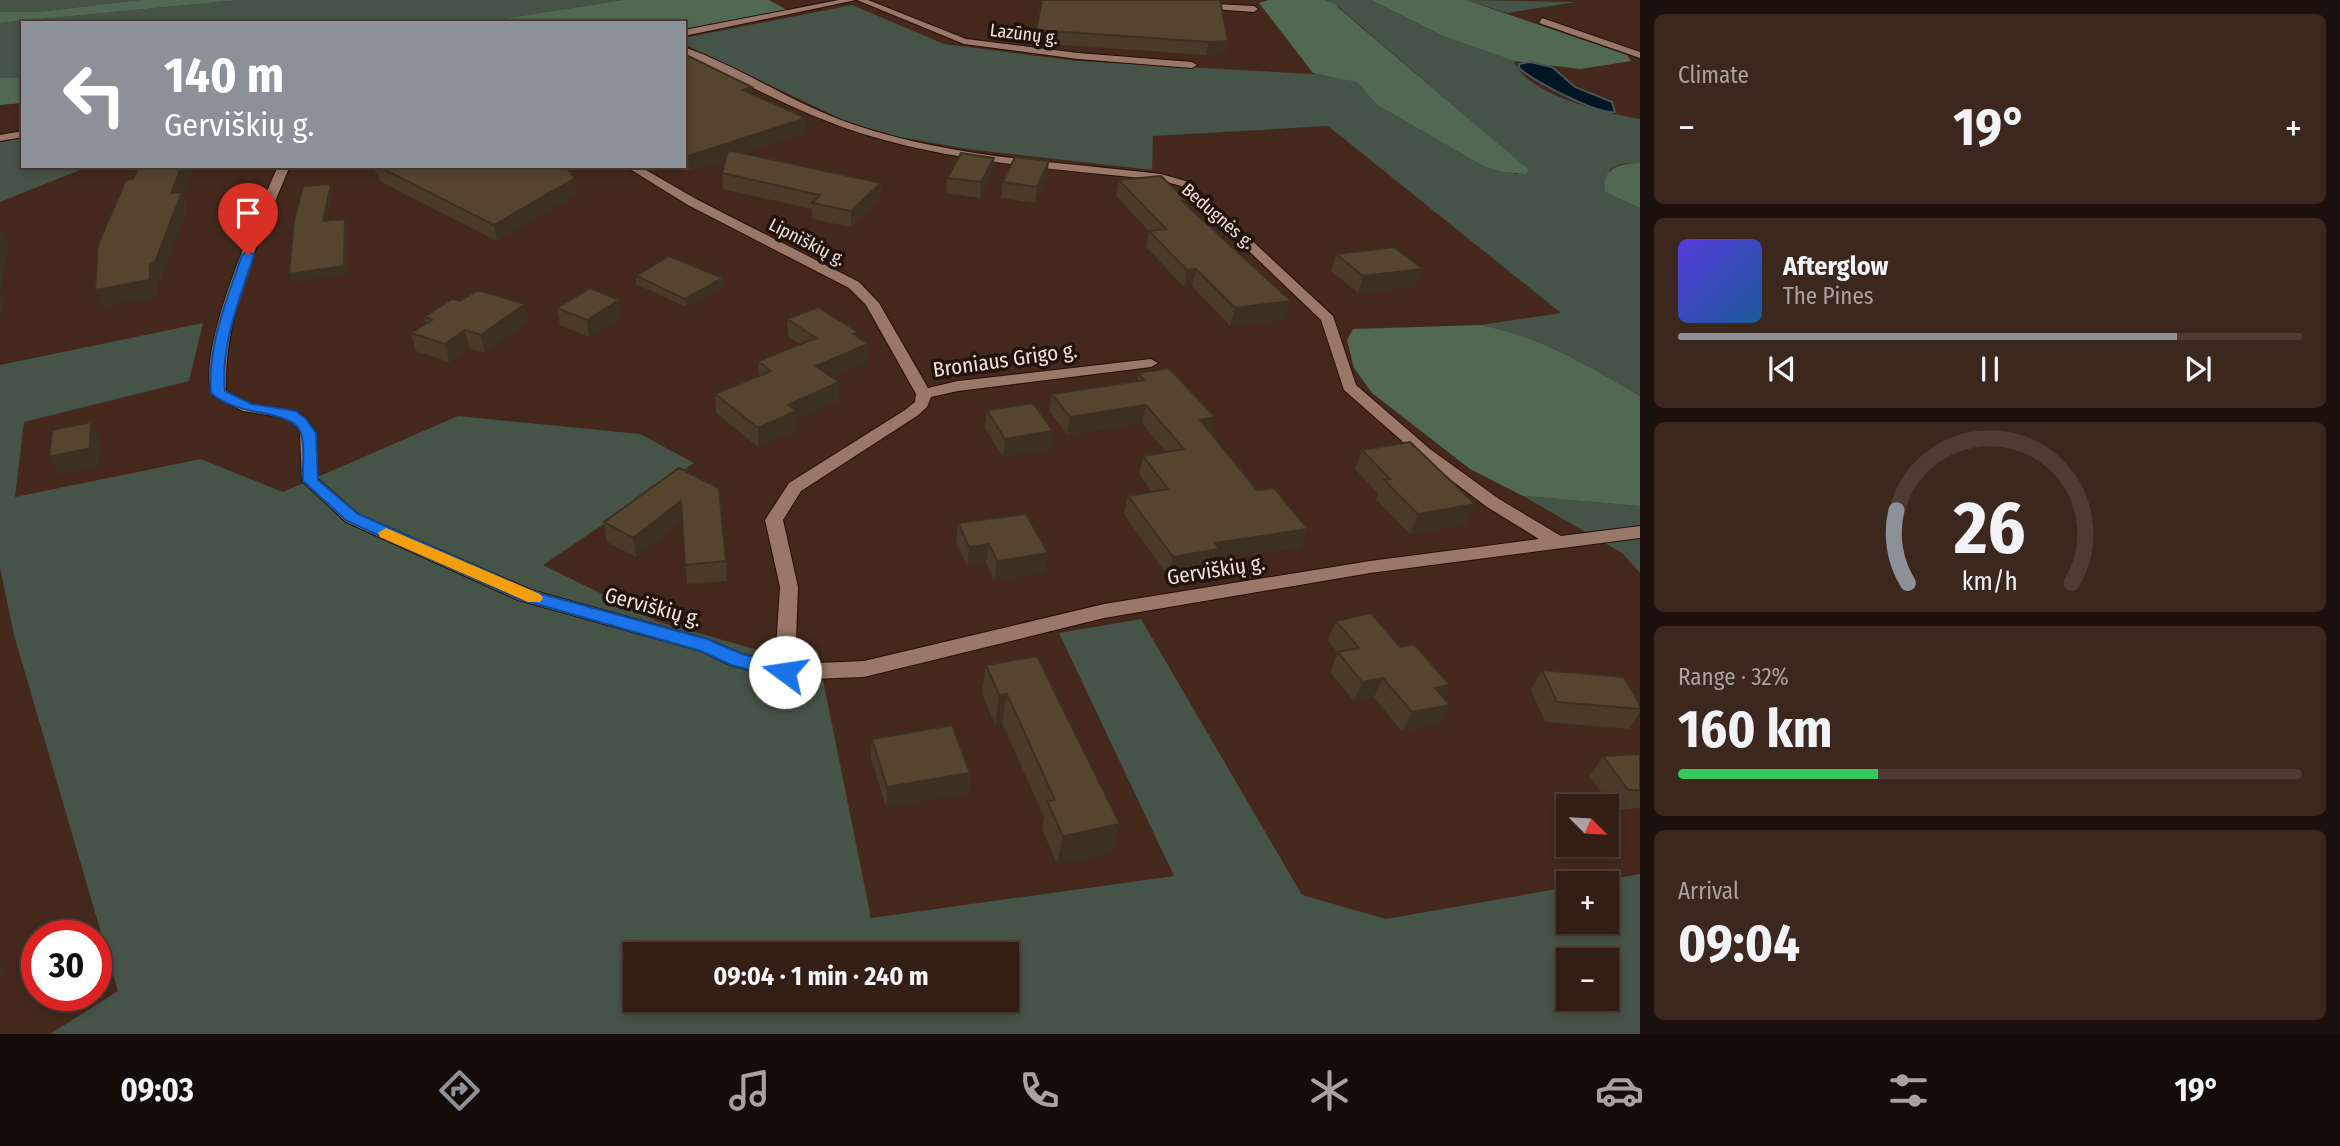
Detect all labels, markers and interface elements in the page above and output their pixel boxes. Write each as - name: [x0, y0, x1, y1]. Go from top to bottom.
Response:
- street label: Lazūnų g.: [989, 19, 1059, 49]
- text: 140 m: [164, 46, 284, 105]
- icon: left: [49, 49, 140, 140]
- text: Climate: [1678, 61, 1749, 89]
- text: 19°: [1953, 96, 2027, 159]
- text: −: [1678, 105, 1695, 151]
- text: +: [2285, 105, 2302, 151]
- text: Gerviškių g.: [164, 106, 314, 144]
- street label: Bedugnės g.: [1177, 179, 1259, 254]
- pin: [218, 183, 278, 255]
- icon: arrive: [229, 194, 267, 232]
- street label: Lipniškių g.: [765, 213, 849, 271]
- text: Afterglow: [1783, 251, 1888, 282]
- text: The Pines: [1783, 282, 1874, 310]
- street label: Broniaus Grigo g.: [931, 337, 1079, 383]
- icon: previous: [1763, 350, 1801, 388]
- icon: pause: [1971, 350, 2009, 388]
- icon: next: [2179, 350, 2217, 388]
- text: 26: [1953, 485, 2026, 572]
- street label: Gerviškių g.: [1165, 549, 1267, 591]
- text: km/h: [1962, 567, 2018, 597]
- street label: Gerviškių g.: [602, 582, 704, 632]
- position arrow: [748, 635, 822, 709]
- text: Range · 32%: [1678, 663, 1789, 691]
- text: 160 km: [1678, 698, 1833, 761]
- north arrow: [1556, 794, 1619, 858]
- map controls: [1556, 794, 1619, 1011]
- button: +: [1556, 871, 1619, 934]
- text: Arrival: [1678, 877, 1739, 905]
- text: 09:04: [1678, 912, 1800, 975]
- speed limit sign: 30: [21, 920, 112, 1011]
- button: −: [1556, 948, 1619, 1011]
- text: 09:04 · 1 min · 240 m: [713, 961, 929, 992]
- icon: directions: [435, 1066, 484, 1115]
- icon: music: [725, 1066, 774, 1115]
- icon: phone: [1015, 1066, 1064, 1115]
- icon: climate: [1305, 1066, 1354, 1115]
- icon: car: [1595, 1066, 1644, 1115]
- icon: filters: [1884, 1066, 1933, 1115]
- text: 09:03: [120, 1071, 194, 1109]
- text: 19°: [2174, 1071, 2219, 1109]

